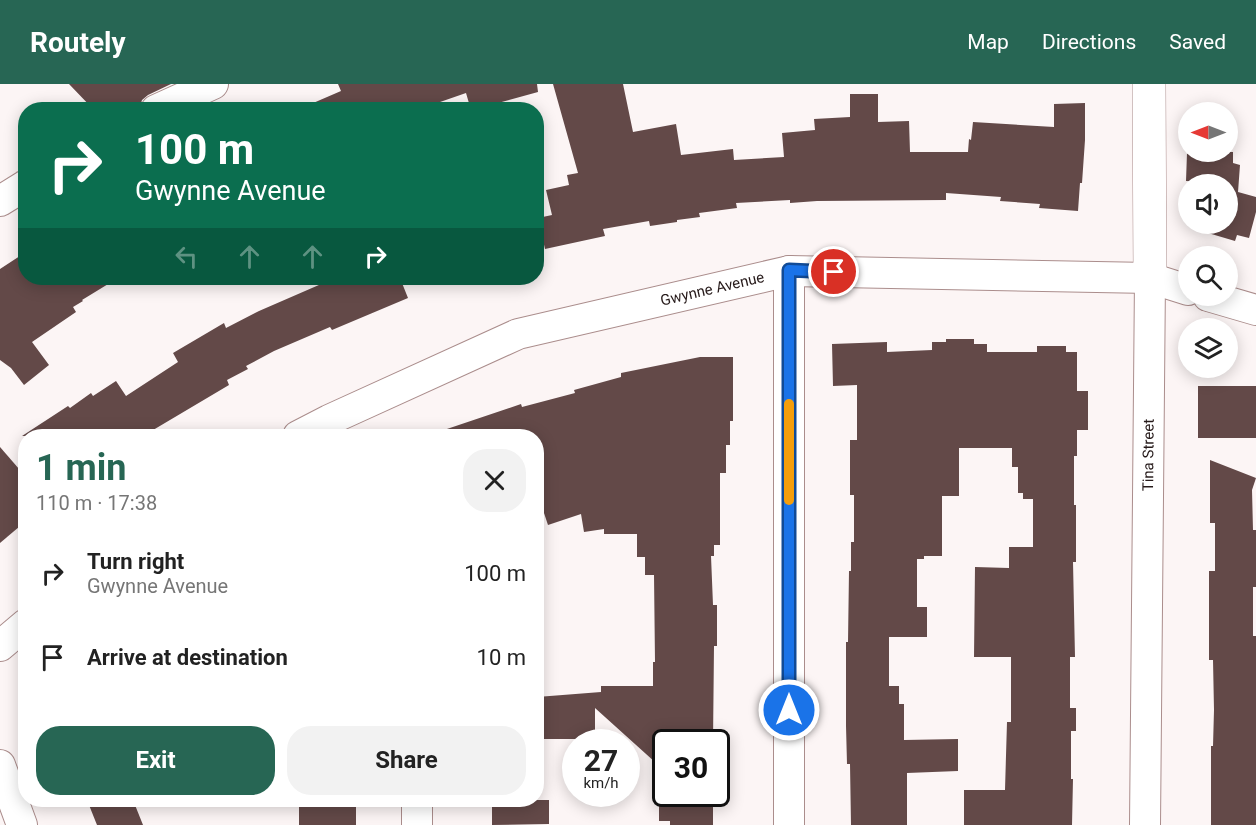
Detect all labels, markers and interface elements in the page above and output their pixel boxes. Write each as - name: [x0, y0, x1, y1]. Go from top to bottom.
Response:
- text: Routely: [30, 26, 126, 59]
- text: Map: [967, 30, 1009, 54]
- text: Directions: [1042, 30, 1136, 54]
- text: Saved: [1169, 30, 1226, 54]
- north arrow: [1178, 102, 1238, 162]
- map controls: [1178, 102, 1238, 378]
- text: 100 m: [135, 125, 254, 174]
- icon: right: [36, 126, 114, 204]
- button: sound: [1178, 174, 1238, 234]
- text: Gwynne Avenue: [135, 175, 326, 207]
- icon: left: [170, 240, 203, 273]
- icon: ahead: [233, 240, 266, 273]
- icon: ahead: [296, 240, 329, 273]
- icon: right: [359, 240, 392, 273]
- pin: [808, 246, 859, 297]
- button: search: [1178, 246, 1238, 306]
- icon: arrive: [817, 255, 850, 288]
- street label: Gwynne Avenue: [659, 268, 766, 310]
- button: layers: [1178, 318, 1238, 378]
- street label: Tina Street: [1139, 419, 1158, 491]
- text: 1 min: [36, 447, 127, 489]
- button: close: [463, 449, 526, 512]
- text: 110 m · 17:38: [36, 491, 157, 515]
- text: Turn right: [87, 549, 184, 574]
- icon: right: [36, 557, 69, 590]
- text: 100 m: [464, 561, 526, 586]
- text: Gwynne Avenue: [87, 574, 228, 598]
- icon: arrive: [36, 641, 69, 674]
- text: Arrive at destination: [87, 645, 288, 670]
- text: 10 m: [477, 645, 526, 670]
- position arrow: [757, 678, 821, 742]
- button: Exit: [36, 726, 275, 795]
- button: Share: [287, 726, 526, 795]
- speed limit sign: 30: [652, 729, 730, 807]
- text: 27: [584, 743, 618, 778]
- text: km/h: [583, 774, 619, 792]

